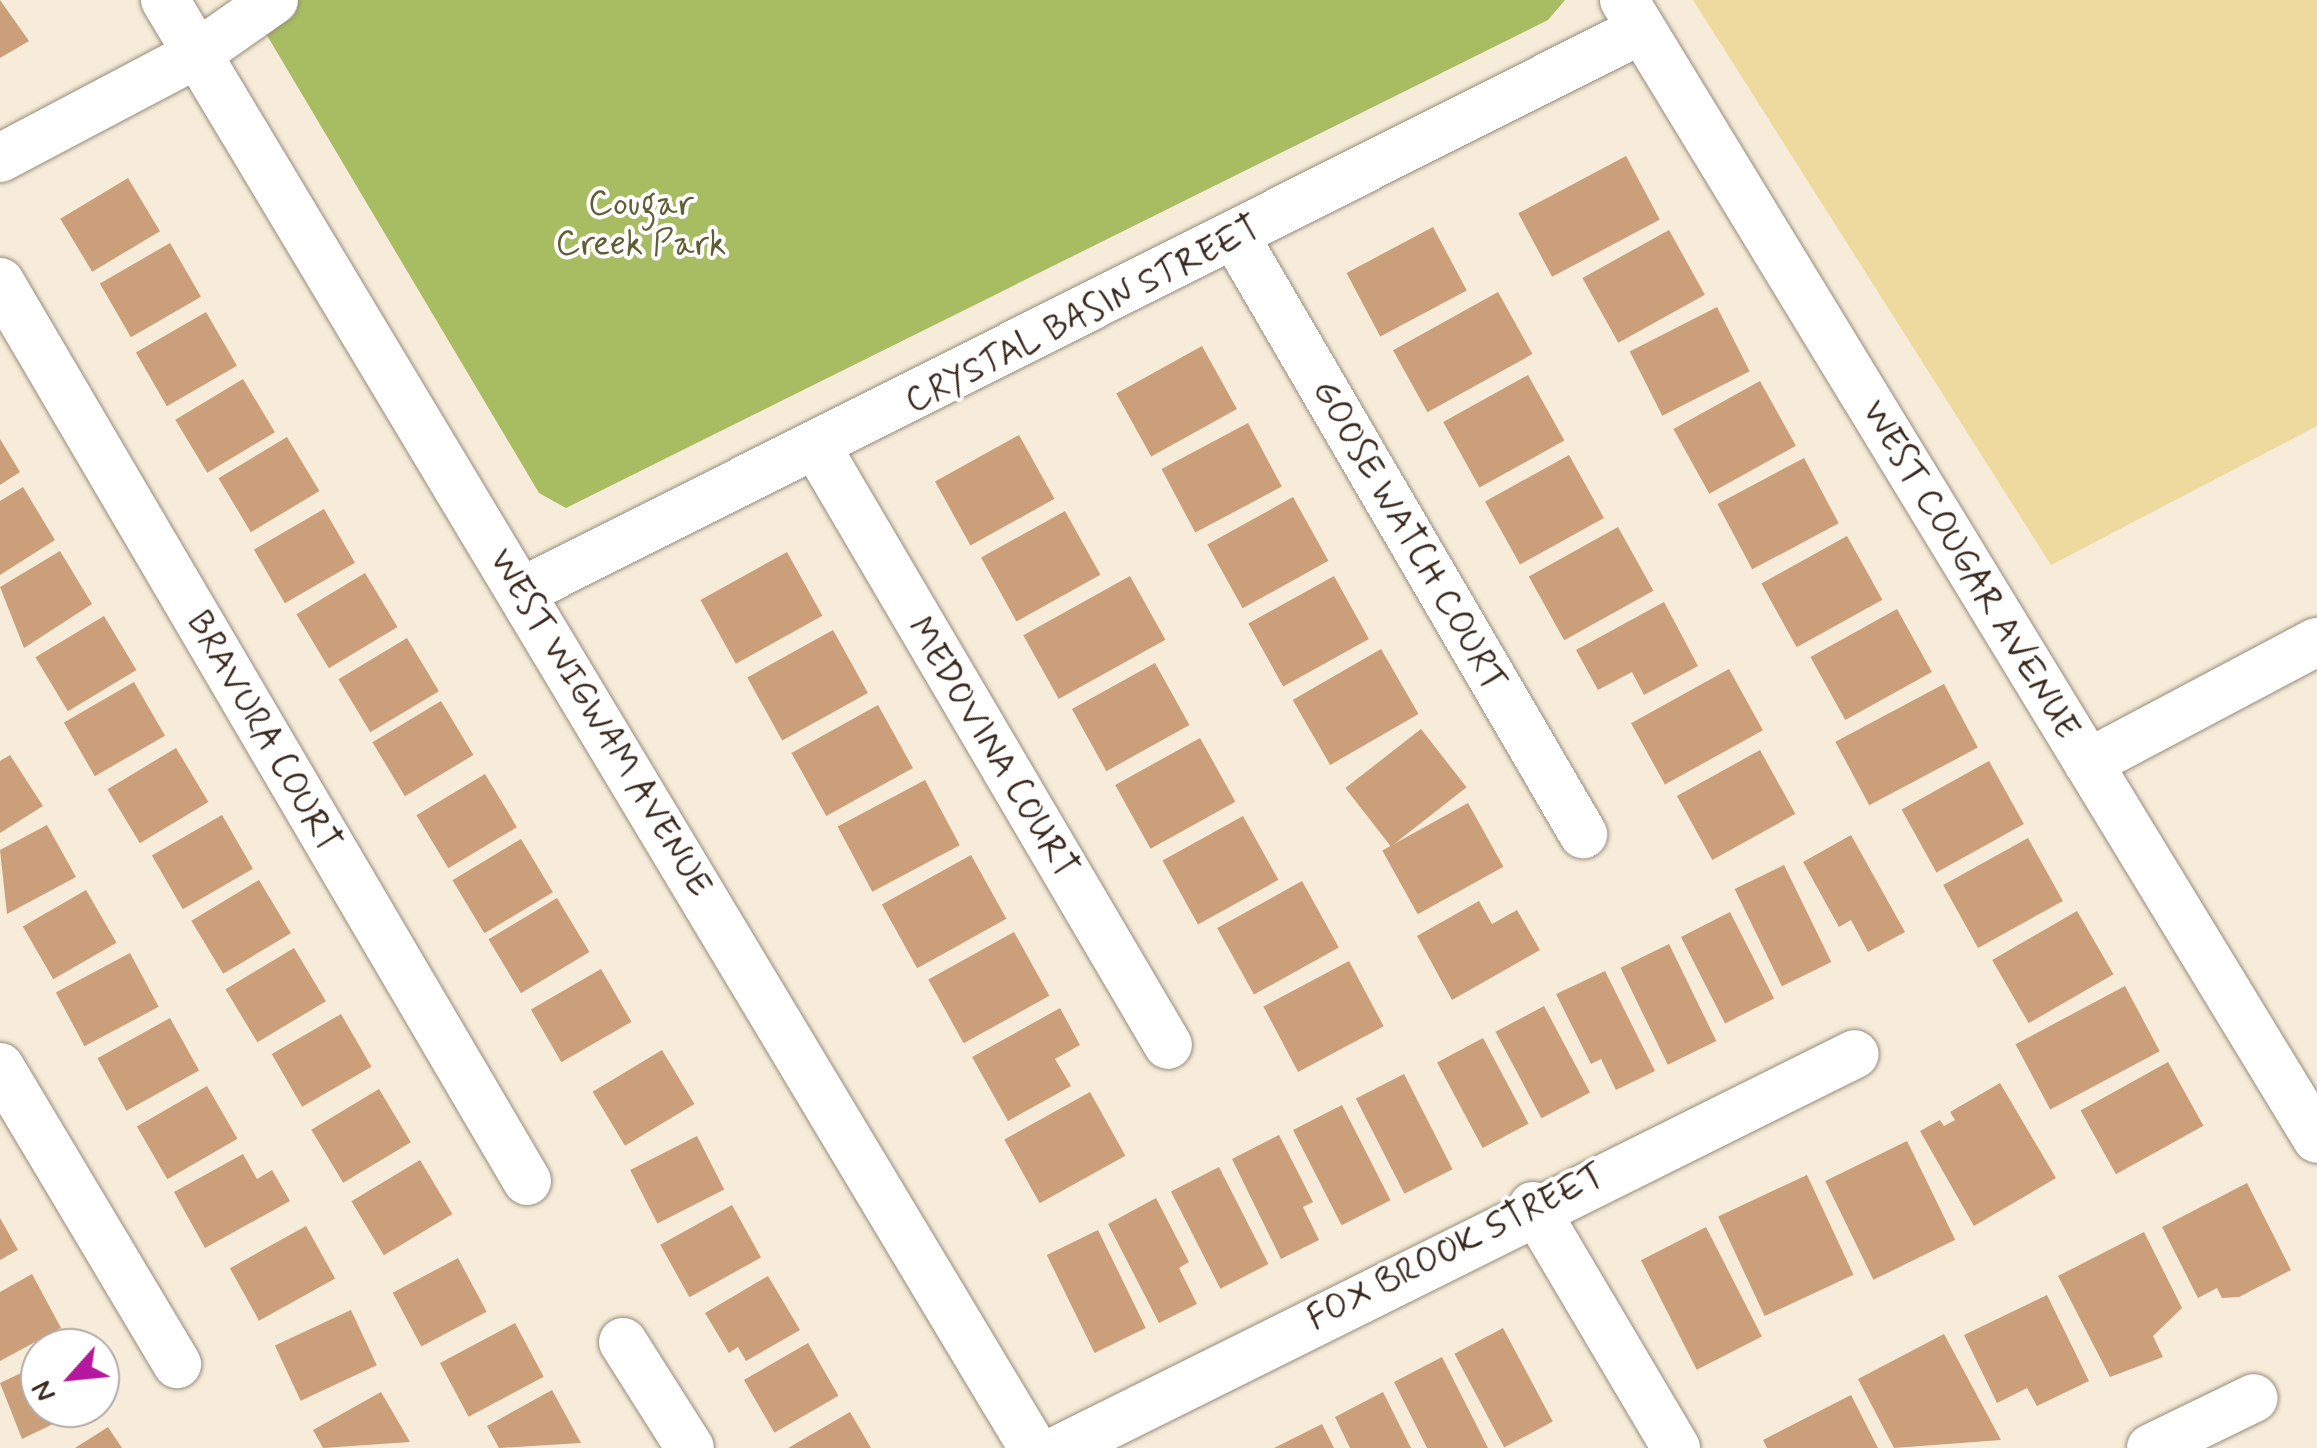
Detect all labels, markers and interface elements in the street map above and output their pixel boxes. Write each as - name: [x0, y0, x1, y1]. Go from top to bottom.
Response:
- park label: Cougar Creek Park: [558, 183, 724, 265]
- street label: CRYSTAL BASIN STREET: [894, 205, 1272, 425]
- street label: GOOSE WATCH COURT: [1301, 369, 1517, 703]
- street label: WEST COUGAR AVENUE: [1852, 393, 2088, 747]
- street label: WEST WIGWAM AVENUE: [478, 539, 722, 907]
- street label: BRAVURA COURT: [176, 602, 350, 862]
- street label: MEDOVINA COURT: [897, 608, 1087, 888]
- street label: FOX BROOK STREET: [1301, 1154, 1611, 1340]
- north arrow: [20, 1328, 120, 1428]
- text: N: [24, 1374, 65, 1408]

